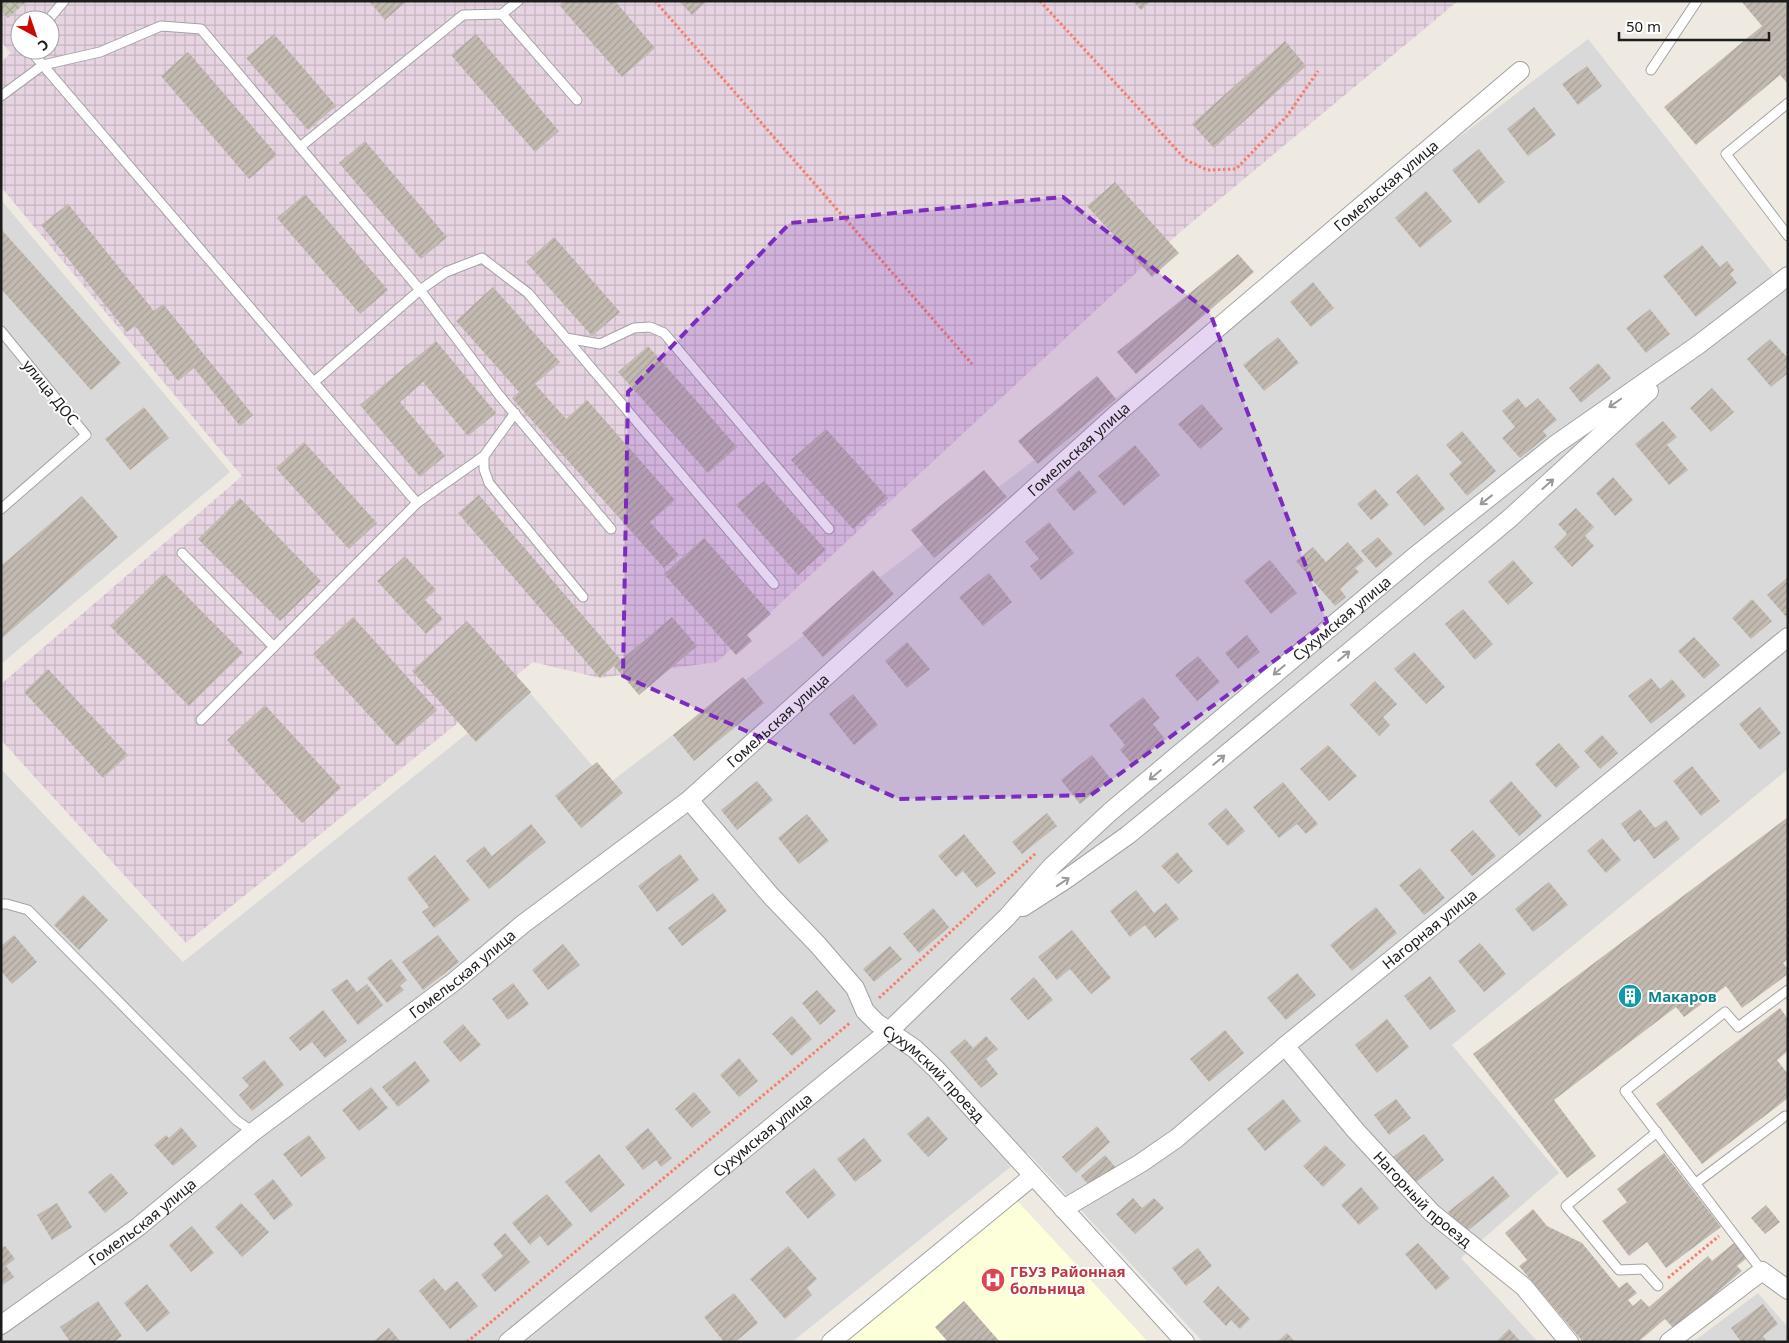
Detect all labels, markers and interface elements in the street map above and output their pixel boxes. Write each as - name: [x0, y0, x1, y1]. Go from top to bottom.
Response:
- north arrow: [10, 10, 60, 60]
- scale bar: [1619, 10, 1769, 42]
- text: 50 m: [1626, 16, 1661, 36]
- text: С: [34, 35, 53, 56]
- street label: Гомельская улица: [1329, 135, 1442, 235]
- street label: улица ДОС: [19, 355, 83, 429]
- street label: Гомельская улица: [1023, 397, 1134, 500]
- one-way arrow: [1609, 398, 1623, 408]
- one-way arrow: [1542, 478, 1555, 490]
- one-way arrow: [1479, 495, 1492, 506]
- street label: Сухумская улица: [1288, 571, 1395, 665]
- one-way arrow: [1337, 651, 1350, 662]
- one-way arrow: [1273, 665, 1286, 676]
- street label: Гомельская улица: [722, 669, 833, 772]
- one-way arrow: [1212, 755, 1225, 766]
- one-way arrow: [1148, 769, 1161, 781]
- one-way arrow: [1056, 877, 1070, 887]
- street label: Нагорная улица: [1378, 884, 1481, 973]
- street label: Гомельская улица: [405, 925, 520, 1022]
- building icon: Макаров: [1617, 983, 1643, 1009]
- place label: Макаров: [1648, 986, 1717, 1006]
- street label: Сухумский проезд: [879, 1020, 989, 1126]
- street label: Сухумская улица: [708, 1088, 816, 1181]
- street label: Нагорный проезд: [1369, 1147, 1476, 1251]
- street label: Гомельская улица: [84, 1173, 200, 1270]
- place label: ГБУЗ Районная больница: [1010, 1261, 1126, 1298]
- hospital icon: ГБУЗ Районная больница: [980, 1267, 1006, 1293]

